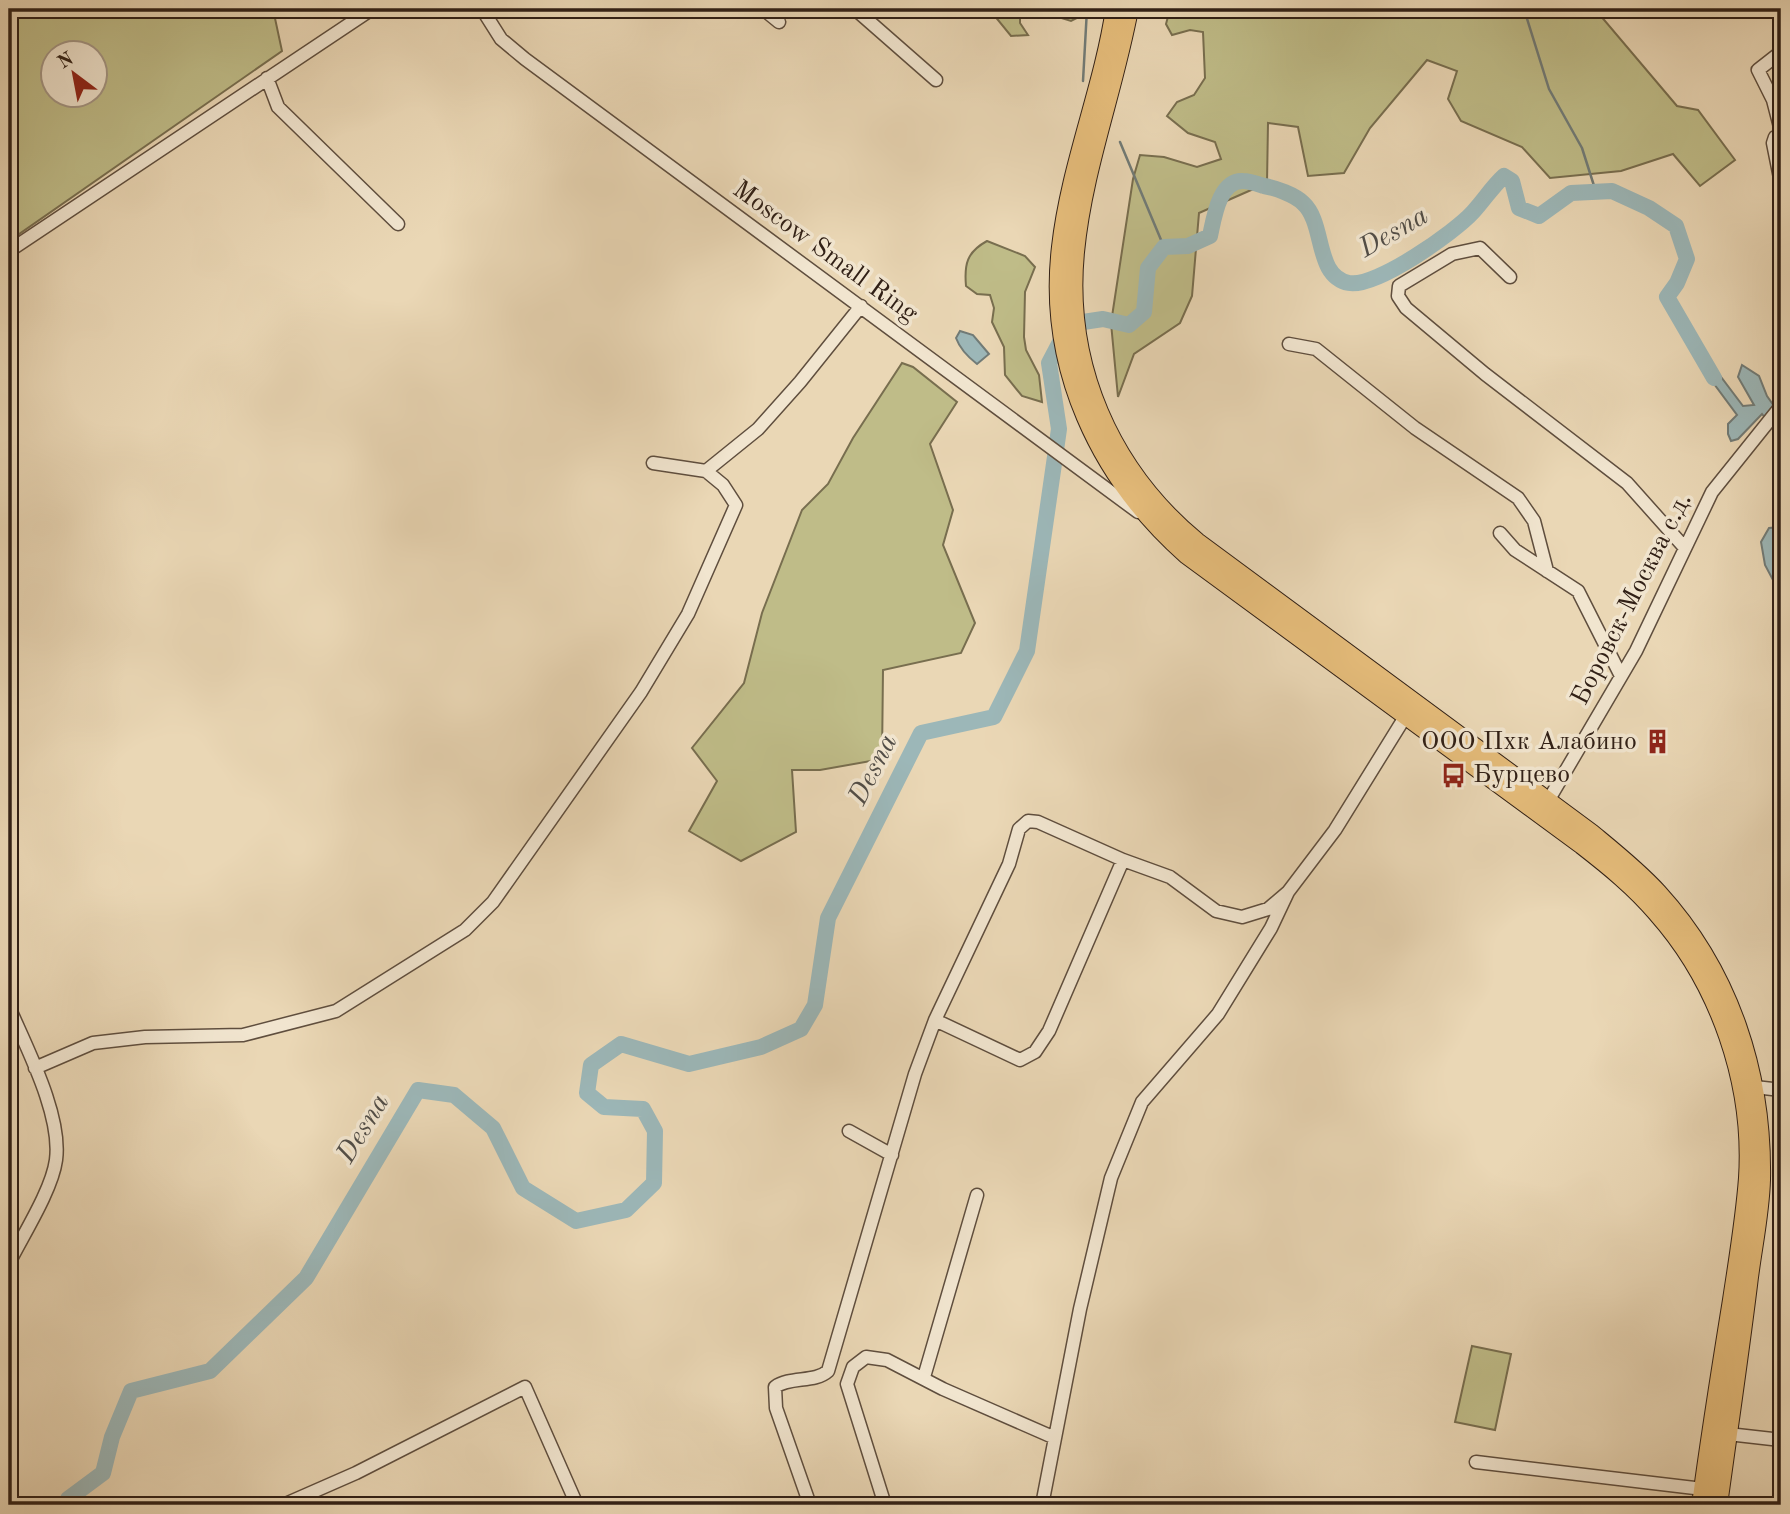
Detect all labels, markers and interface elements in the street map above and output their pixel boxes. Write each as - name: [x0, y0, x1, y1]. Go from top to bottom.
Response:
- north arrow: [38, 38, 108, 108]
- text: N: [55, 50, 78, 74]
- street label: Moscow Small Ring: [728, 176, 922, 328]
- water label: Desna: [1354, 202, 1434, 264]
- street label: Боровск-Москва с.д.: [1567, 489, 1697, 709]
- building icon: ООО Пхк Алабино: [1643, 728, 1671, 756]
- place label: ООО Пхк Алабино: [1421, 729, 1637, 755]
- water label: Desna: [844, 730, 904, 811]
- bus stop icon: Бурцево: [1439, 761, 1467, 789]
- place label: Бурцево: [1473, 762, 1570, 788]
- water label: Desna: [332, 1090, 395, 1169]

